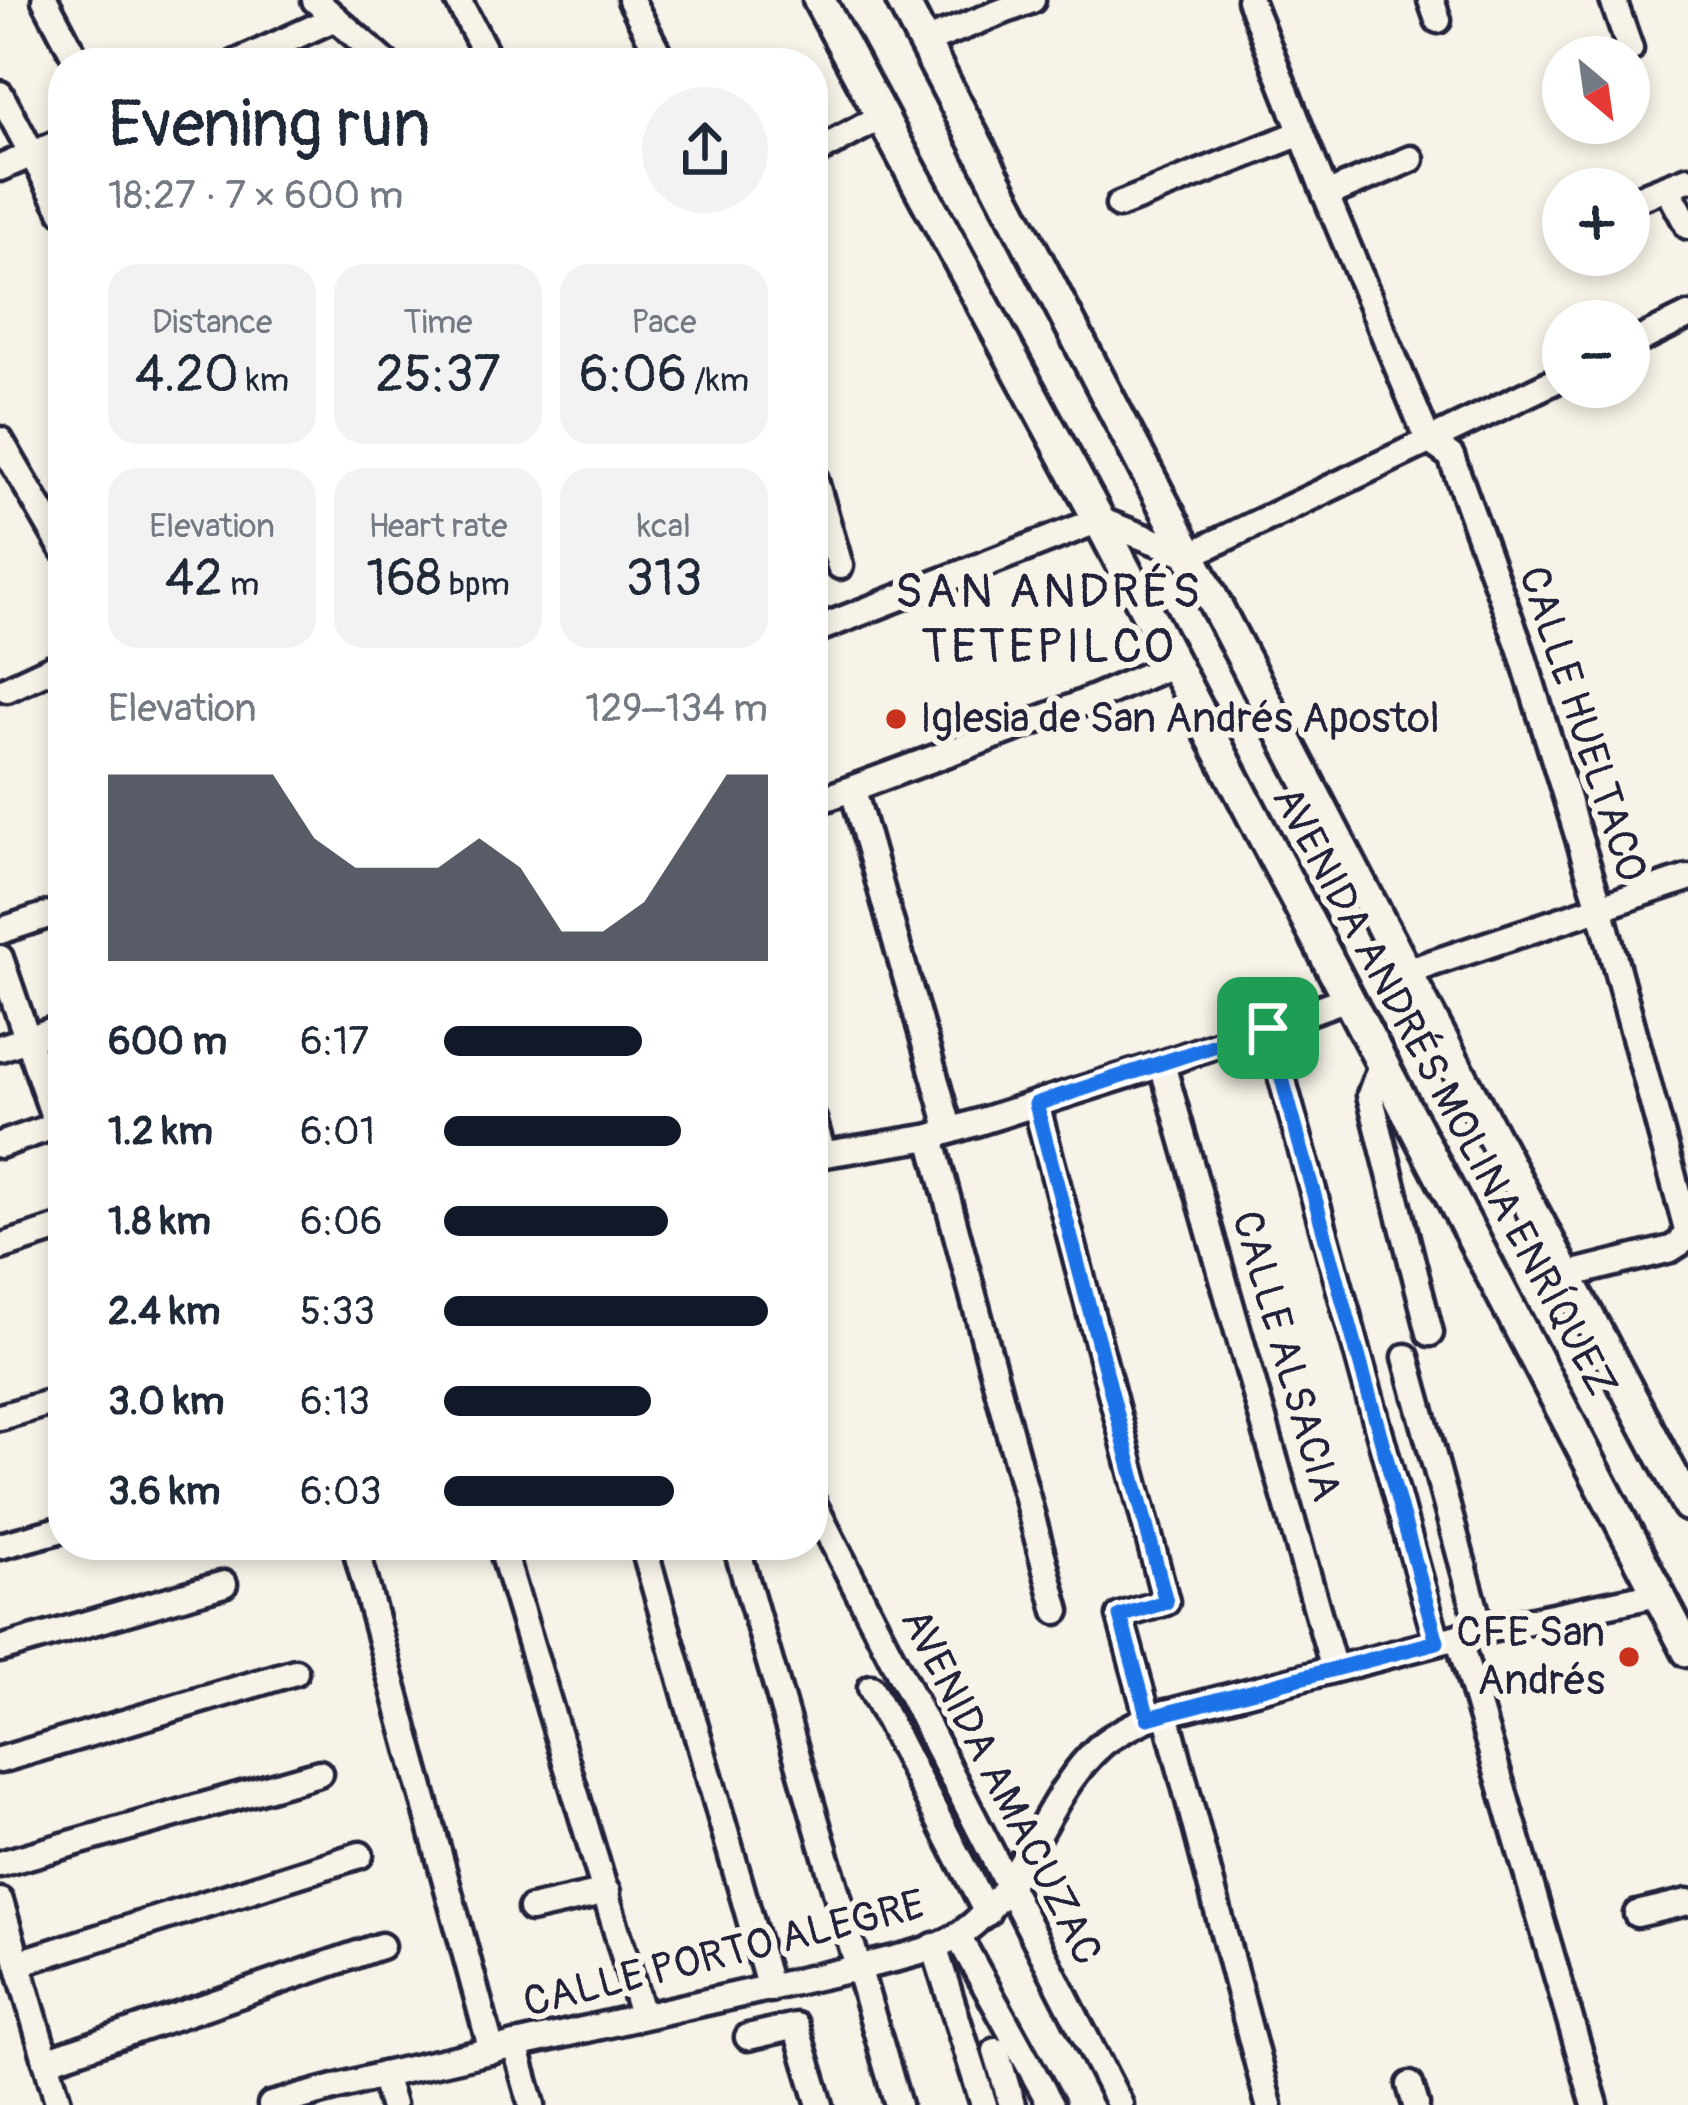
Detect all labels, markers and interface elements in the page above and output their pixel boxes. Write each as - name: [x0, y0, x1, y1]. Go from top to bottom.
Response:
- north arrow: [1542, 36, 1650, 144]
- map controls: [1542, 36, 1650, 408]
- text: Evening run: [108, 84, 431, 167]
- button: share: [642, 87, 768, 213]
- button: +: [1542, 168, 1650, 276]
- text: 18:27 · 7 × 600 m: [108, 171, 403, 220]
- button: −: [1542, 300, 1650, 408]
- text: Distance: [152, 302, 272, 343]
- text: Time: [404, 302, 472, 343]
- text: Pace: [631, 302, 697, 343]
- text: 4.20: [135, 343, 239, 407]
- text: 25:37: [375, 343, 501, 407]
- text: 6:06: [579, 343, 687, 407]
- text: km: [239, 360, 289, 401]
- text: /km: [687, 360, 749, 401]
- text: Elevation: [149, 506, 275, 547]
- text: Heart rate: [368, 506, 508, 547]
- text: kcal: [637, 506, 691, 547]
- text: 42: [165, 547, 223, 611]
- text: 168: [366, 547, 442, 611]
- text: 313: [626, 547, 702, 611]
- street label: CALLE HUELTACO: [1507, 560, 1657, 888]
- district label: SAN ANDRÉS TETEPILCO: [895, 562, 1203, 677]
- text: m: [223, 564, 259, 605]
- text: bpm: [442, 564, 510, 605]
- text: Elevation: [108, 684, 257, 733]
- text: 129–134 m: [585, 684, 768, 733]
- place label: Iglesia de San Andrés Apostol: [920, 693, 1440, 745]
- marker: Iglesia de San Andrés Apostol: [883, 706, 909, 732]
- street label: AVENIDA ANDRÉS MOLINA ENRÍQUEZ: [1260, 778, 1628, 1406]
- pin: [1217, 977, 1319, 1079]
- icon: arrive: [1235, 995, 1301, 1061]
- text: 600 m: [108, 1017, 227, 1066]
- text: 6:17: [300, 1017, 369, 1066]
- text: 1.2 km: [108, 1107, 213, 1156]
- text: 6:01: [300, 1107, 375, 1156]
- text: 1.8 km: [108, 1197, 211, 1246]
- text: 6:06: [300, 1197, 382, 1246]
- street label: CALLE ALSACIA: [1220, 1205, 1352, 1507]
- text: 2.4 km: [108, 1287, 220, 1336]
- text: 5:33: [300, 1287, 375, 1336]
- text: 3.0 km: [108, 1377, 224, 1426]
- text: 6:13: [300, 1377, 370, 1426]
- text: 3.6 km: [108, 1467, 220, 1516]
- text: 6:03: [300, 1467, 382, 1516]
- street label: AVENIDA AMACUZAC: [889, 1600, 1113, 1974]
- place label: CFE San Andrés: [1456, 1607, 1605, 1707]
- marker: CFE San Andrés: [1616, 1644, 1642, 1670]
- street label: CALLE PORTO ALEGRE: [518, 1879, 930, 2029]

